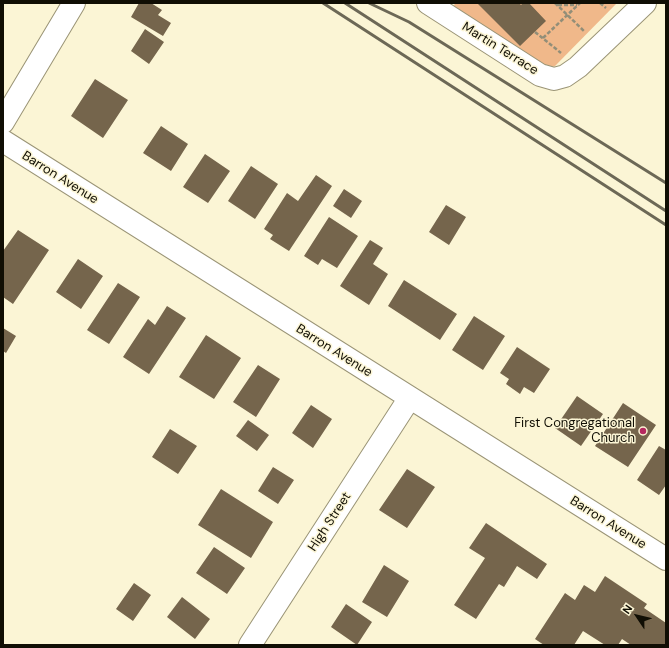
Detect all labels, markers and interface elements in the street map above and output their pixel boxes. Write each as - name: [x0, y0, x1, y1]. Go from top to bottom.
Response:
- street label: Martin Terrace: [459, 19, 541, 79]
- street label: Barron Avenue: [19, 148, 101, 208]
- street label: Barron Avenue: [293, 321, 375, 381]
- place label: First Congregational Church: [514, 416, 635, 447]
- marker: First Congregational Church: [638, 426, 648, 436]
- street label: High Street: [305, 490, 355, 554]
- street label: Barron Avenue: [567, 493, 649, 553]
- north arrow: [617, 596, 657, 636]
- text: N: [619, 602, 635, 616]

